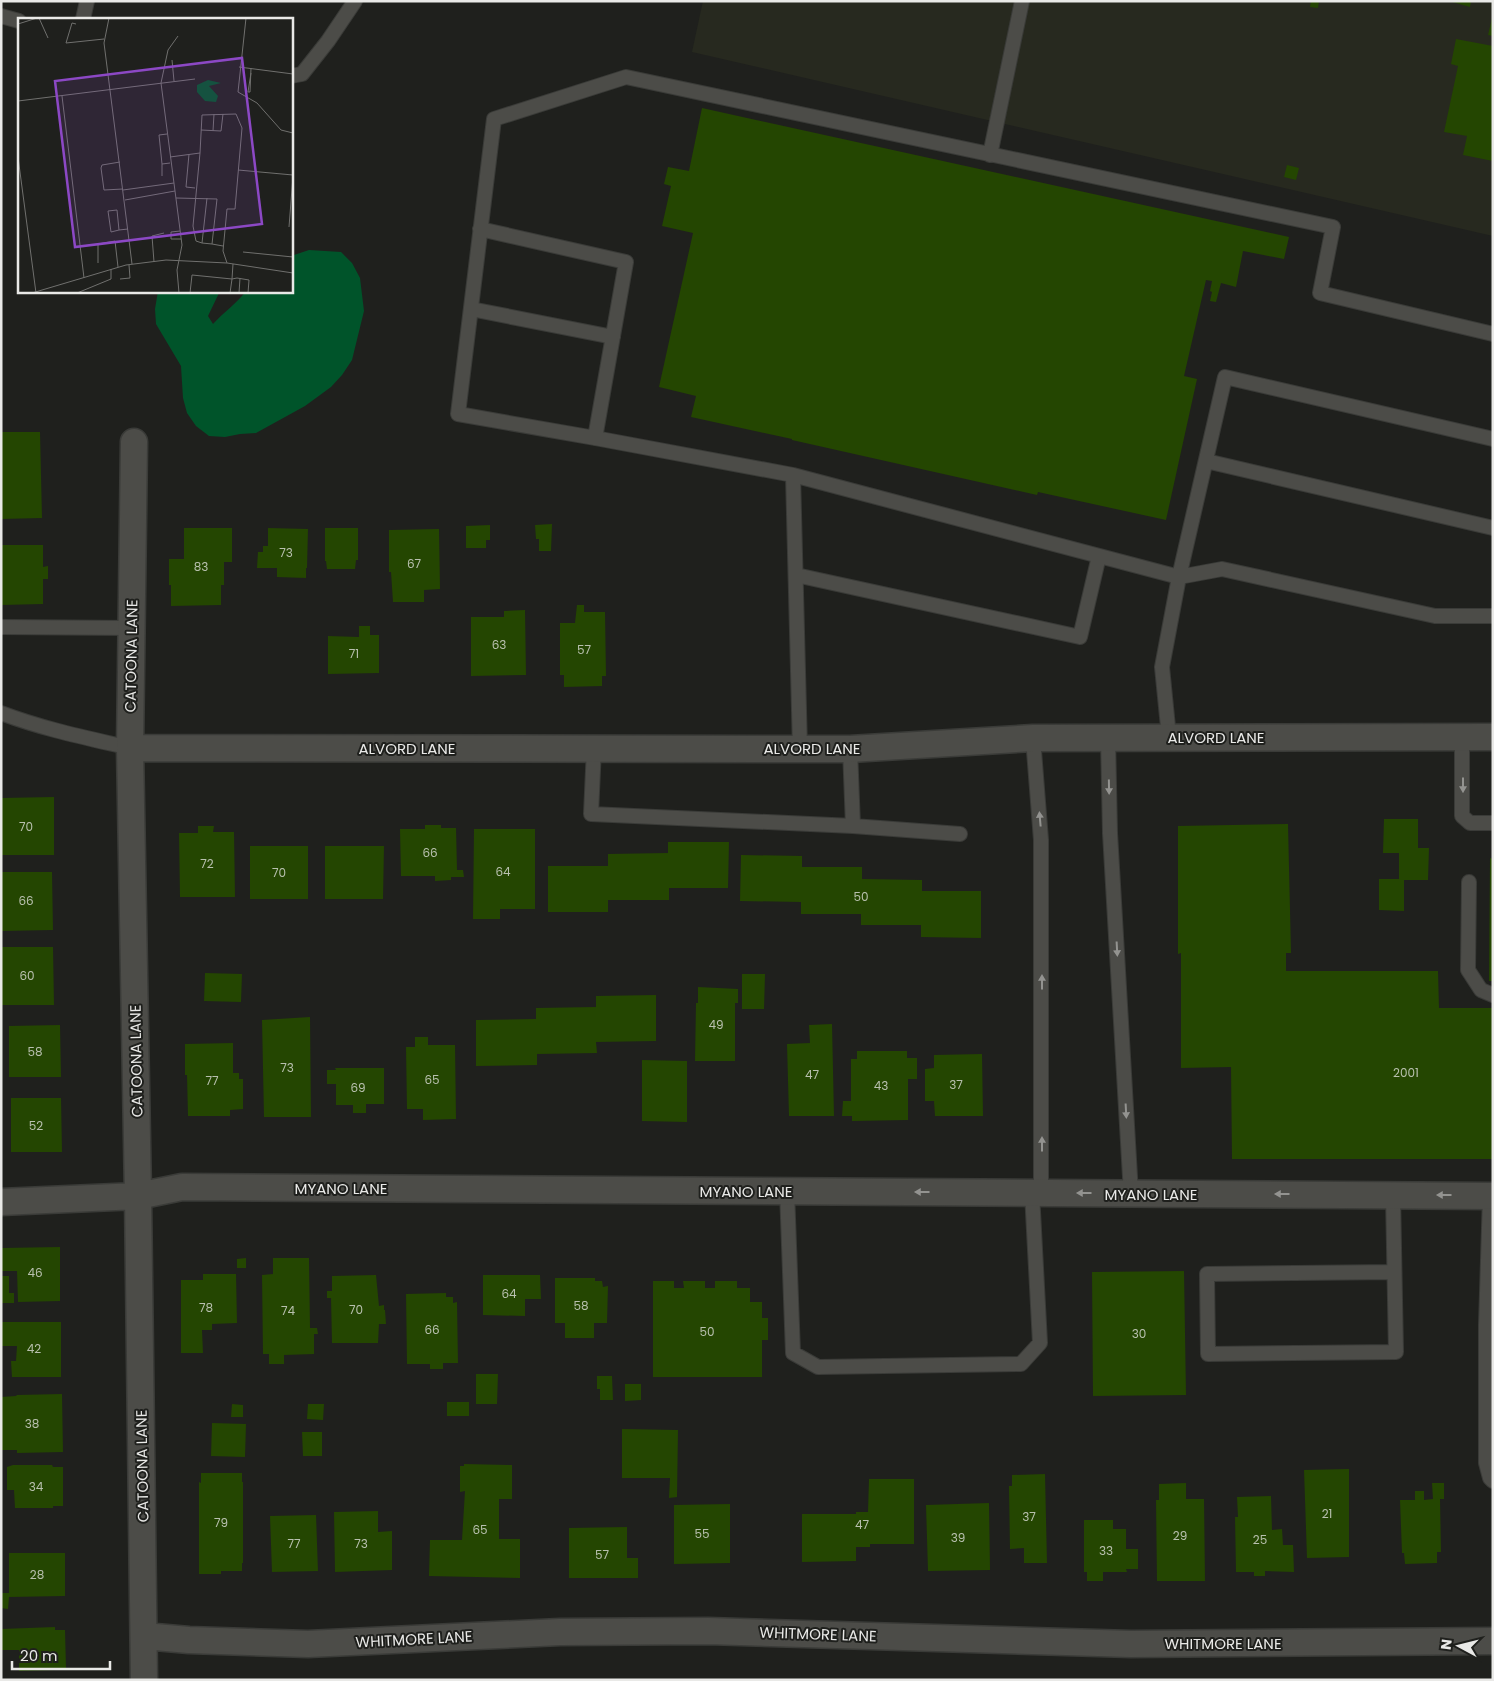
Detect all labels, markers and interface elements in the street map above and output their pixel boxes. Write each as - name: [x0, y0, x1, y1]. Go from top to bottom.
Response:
- inset map: [18, 18, 292, 292]
- house number: 73: [279, 544, 293, 561]
- house number: 67: [407, 555, 422, 572]
- house number: 83: [194, 558, 208, 575]
- street label: CATOONA LANE: [120, 599, 142, 713]
- house number: 63: [492, 636, 506, 653]
- house number: 57: [577, 641, 591, 658]
- house number: 71: [349, 645, 359, 662]
- street label: ALVORD LANE: [1167, 727, 1265, 748]
- street label: ALVORD LANE: [358, 738, 456, 759]
- street label: ALVORD LANE: [763, 738, 861, 759]
- one-way arrow: [1459, 778, 1467, 794]
- one-way arrow: [1106, 779, 1114, 795]
- one-way arrow: [1035, 811, 1043, 827]
- house number: 70: [19, 818, 33, 835]
- house number: 66: [422, 844, 438, 861]
- house number: 72: [200, 855, 214, 872]
- house number: 64: [495, 863, 511, 880]
- house number: 70: [272, 864, 286, 881]
- house number: 50: [853, 888, 869, 905]
- house number: 66: [18, 892, 34, 909]
- one-way arrow: [1113, 941, 1121, 957]
- house number: 60: [19, 967, 35, 984]
- one-way arrow: [1038, 973, 1046, 989]
- street label: CATOONA LANE: [125, 1004, 147, 1118]
- house number: 49: [708, 1016, 724, 1033]
- house number: 58: [27, 1043, 43, 1060]
- house number: 73: [280, 1059, 294, 1076]
- house number: 2001: [1393, 1064, 1419, 1081]
- house number: 47: [805, 1066, 819, 1083]
- house number: 65: [424, 1071, 440, 1088]
- house number: 77: [205, 1072, 219, 1089]
- house number: 37: [949, 1076, 963, 1093]
- house number: 43: [874, 1077, 888, 1094]
- house number: 69: [350, 1079, 366, 1096]
- one-way arrow: [1123, 1104, 1131, 1120]
- house number: 52: [29, 1117, 43, 1134]
- one-way arrow: [1038, 1136, 1046, 1152]
- street label: MYANO LANE: [295, 1178, 387, 1199]
- street label: MYANO LANE: [700, 1181, 792, 1202]
- street label: MYANO LANE: [1105, 1184, 1197, 1205]
- one-way arrow: [913, 1188, 929, 1196]
- one-way arrow: [1076, 1189, 1092, 1197]
- one-way arrow: [1273, 1190, 1289, 1198]
- one-way arrow: [1436, 1191, 1452, 1199]
- house number: 46: [27, 1264, 43, 1281]
- house number: 64: [501, 1285, 517, 1302]
- house number: 58: [573, 1297, 589, 1314]
- house number: 78: [199, 1299, 213, 1316]
- house number: 70: [349, 1301, 363, 1318]
- house number: 74: [281, 1302, 295, 1319]
- house number: 66: [424, 1321, 440, 1338]
- house number: 50: [699, 1323, 715, 1340]
- house number: 30: [1132, 1325, 1146, 1342]
- house number: 42: [27, 1340, 41, 1357]
- street label: CATOONA LANE: [131, 1409, 153, 1523]
- house number: 38: [25, 1415, 39, 1432]
- house number: 34: [29, 1478, 44, 1495]
- house number: 21: [1322, 1505, 1332, 1522]
- house number: 37: [1022, 1508, 1036, 1525]
- house number: 79: [214, 1514, 228, 1531]
- house number: 47: [855, 1516, 869, 1533]
- house number: 65: [472, 1521, 488, 1538]
- house number: 55: [694, 1525, 710, 1542]
- house number: 29: [1173, 1527, 1187, 1544]
- house number: 39: [951, 1529, 965, 1546]
- house number: 25: [1253, 1531, 1267, 1548]
- house number: 77: [287, 1535, 301, 1552]
- house number: 73: [354, 1535, 368, 1552]
- house number: 33: [1099, 1542, 1113, 1559]
- house number: 57: [595, 1546, 609, 1563]
- house number: 28: [30, 1566, 44, 1583]
- street label: WHITMORE LANE: [759, 1621, 877, 1647]
- north arrow: [1434, 1621, 1484, 1671]
- street label: WHITMORE LANE: [355, 1625, 473, 1653]
- street label: WHITMORE LANE: [1164, 1633, 1282, 1654]
- scale bar: [12, 1638, 110, 1670]
- text: N: [1436, 1638, 1457, 1651]
- text: 20 m: [20, 1645, 58, 1666]

